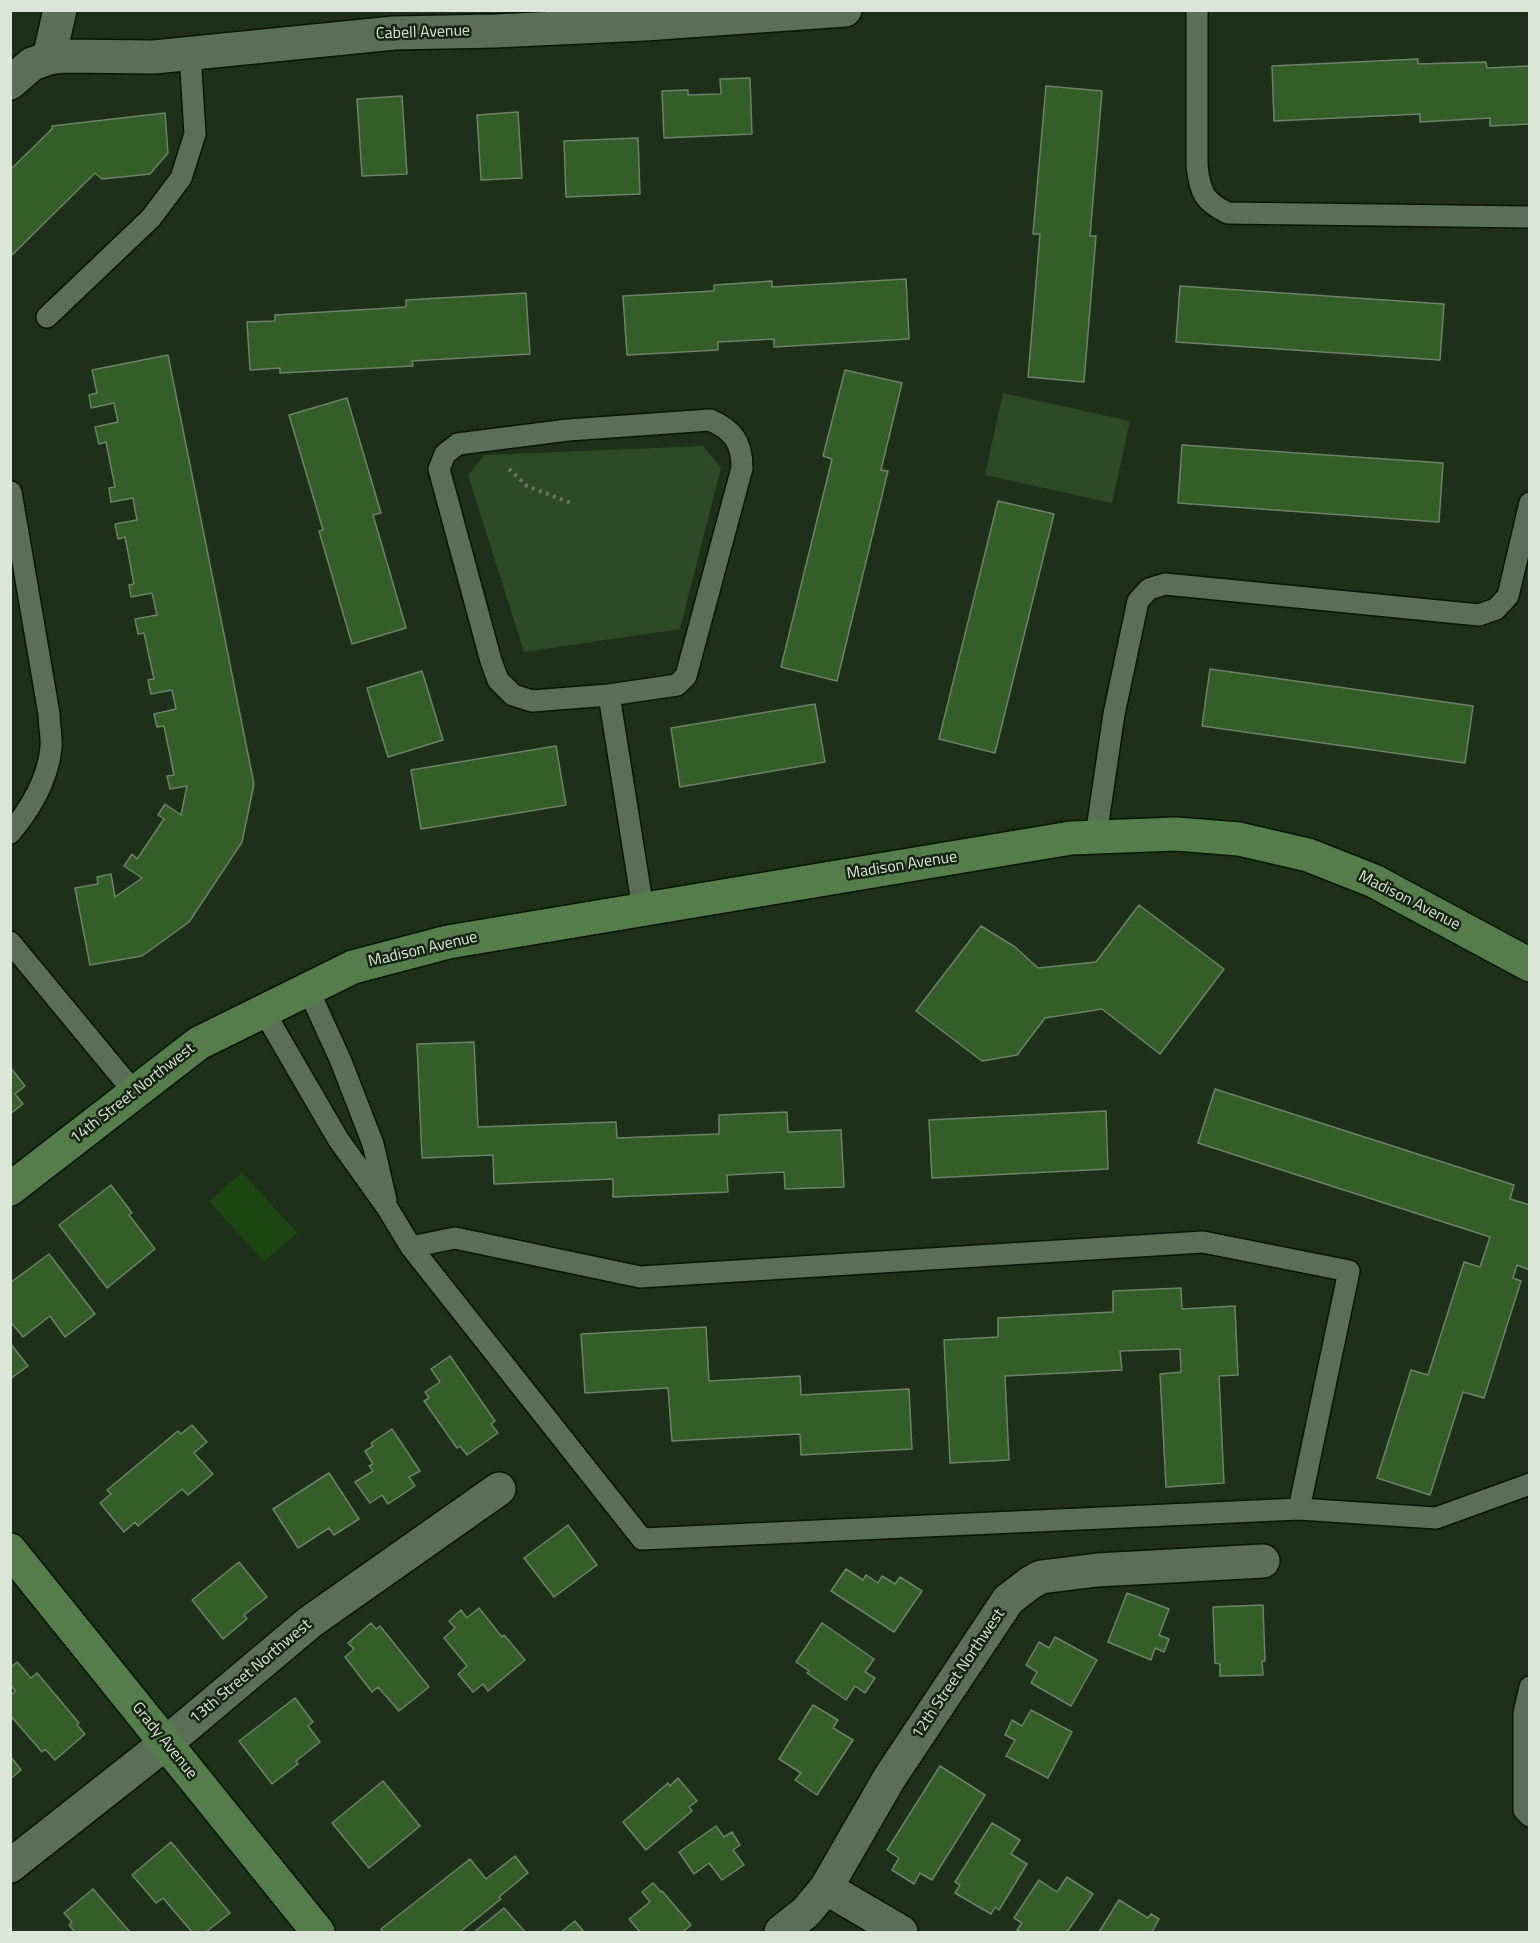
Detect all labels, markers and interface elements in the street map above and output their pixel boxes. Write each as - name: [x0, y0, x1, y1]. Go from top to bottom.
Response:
- street label: Cabell Avenue: [376, 22, 470, 44]
- street label: Madison Avenue: [845, 848, 959, 884]
- street label: Madison Avenue: [1355, 867, 1463, 935]
- street label: Madison Avenue: [367, 928, 479, 972]
- street label: 14th Street Northwest: [67, 1039, 199, 1149]
- street label: 12th Street Northwest: [908, 1605, 1010, 1743]
- street label: 13th Street Northwest: [186, 1616, 316, 1728]
- street label: Grady Avenue: [127, 1699, 201, 1783]

